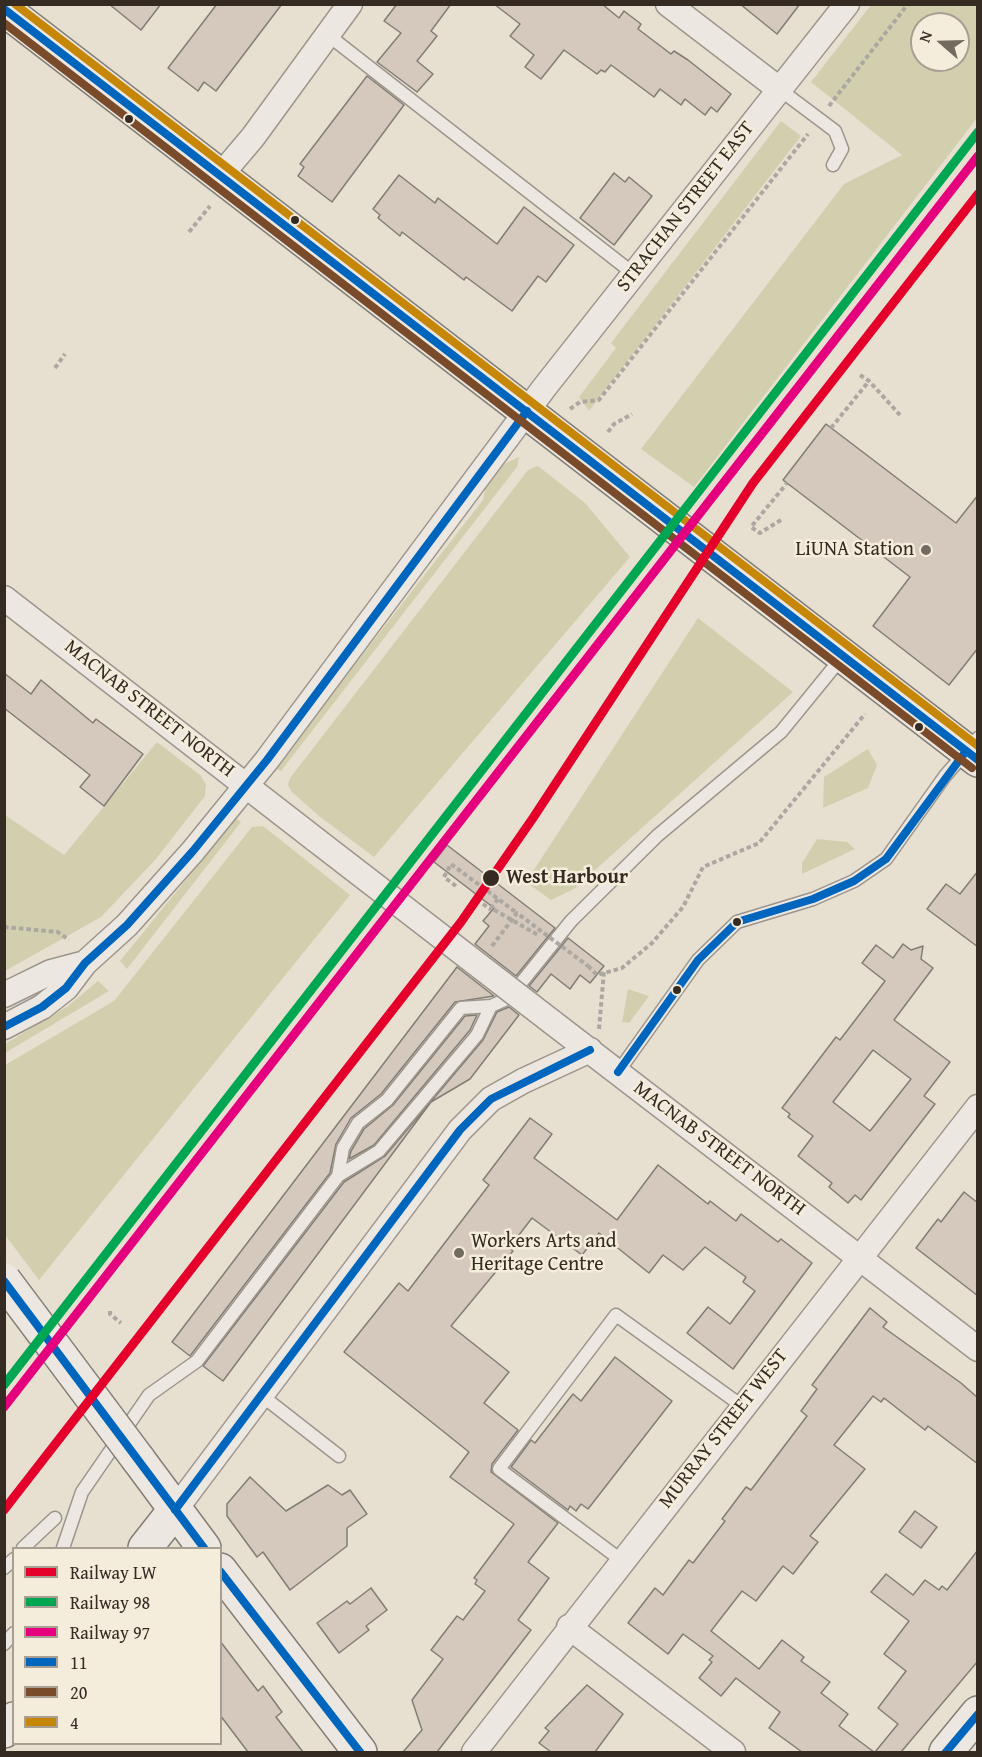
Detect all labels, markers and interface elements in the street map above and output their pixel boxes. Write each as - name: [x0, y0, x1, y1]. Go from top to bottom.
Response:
- north arrow: [910, 12, 970, 72]
- text: N: [912, 27, 938, 46]
- unlabelled marker: [123, 113, 135, 125]
- street label: STRACHAN STREET EAST: [612, 117, 760, 297]
- unlabelled marker: [289, 214, 301, 226]
- place label: LiUNA Station: [795, 538, 914, 562]
- marker: LiUNA Station: [919, 543, 933, 557]
- street label: MACNAB STREET NORTH: [59, 635, 239, 783]
- unlabelled marker: [913, 721, 925, 733]
- place label: West Harbour: [506, 866, 628, 890]
- marker: West Harbour: [481, 868, 501, 888]
- unlabelled marker: [731, 916, 743, 928]
- unlabelled marker: [671, 984, 683, 996]
- street label: MACNAB STREET NORTH: [628, 1076, 810, 1222]
- place label: Workers Arts and Heritage Centre: [471, 1230, 617, 1277]
- marker: Workers Arts and Heritage Centre: [452, 1246, 466, 1260]
- street label: MURRAY STREET WEST: [654, 1344, 794, 1514]
- legend: [12, 1547, 222, 1745]
- text: Railway LW: [70, 1559, 156, 1586]
- text: Railway 98: [70, 1589, 150, 1616]
- text: Railway 97: [70, 1619, 150, 1646]
- text: 11: [70, 1649, 87, 1676]
- text: 20: [70, 1679, 87, 1706]
- text: 4: [70, 1709, 79, 1736]

